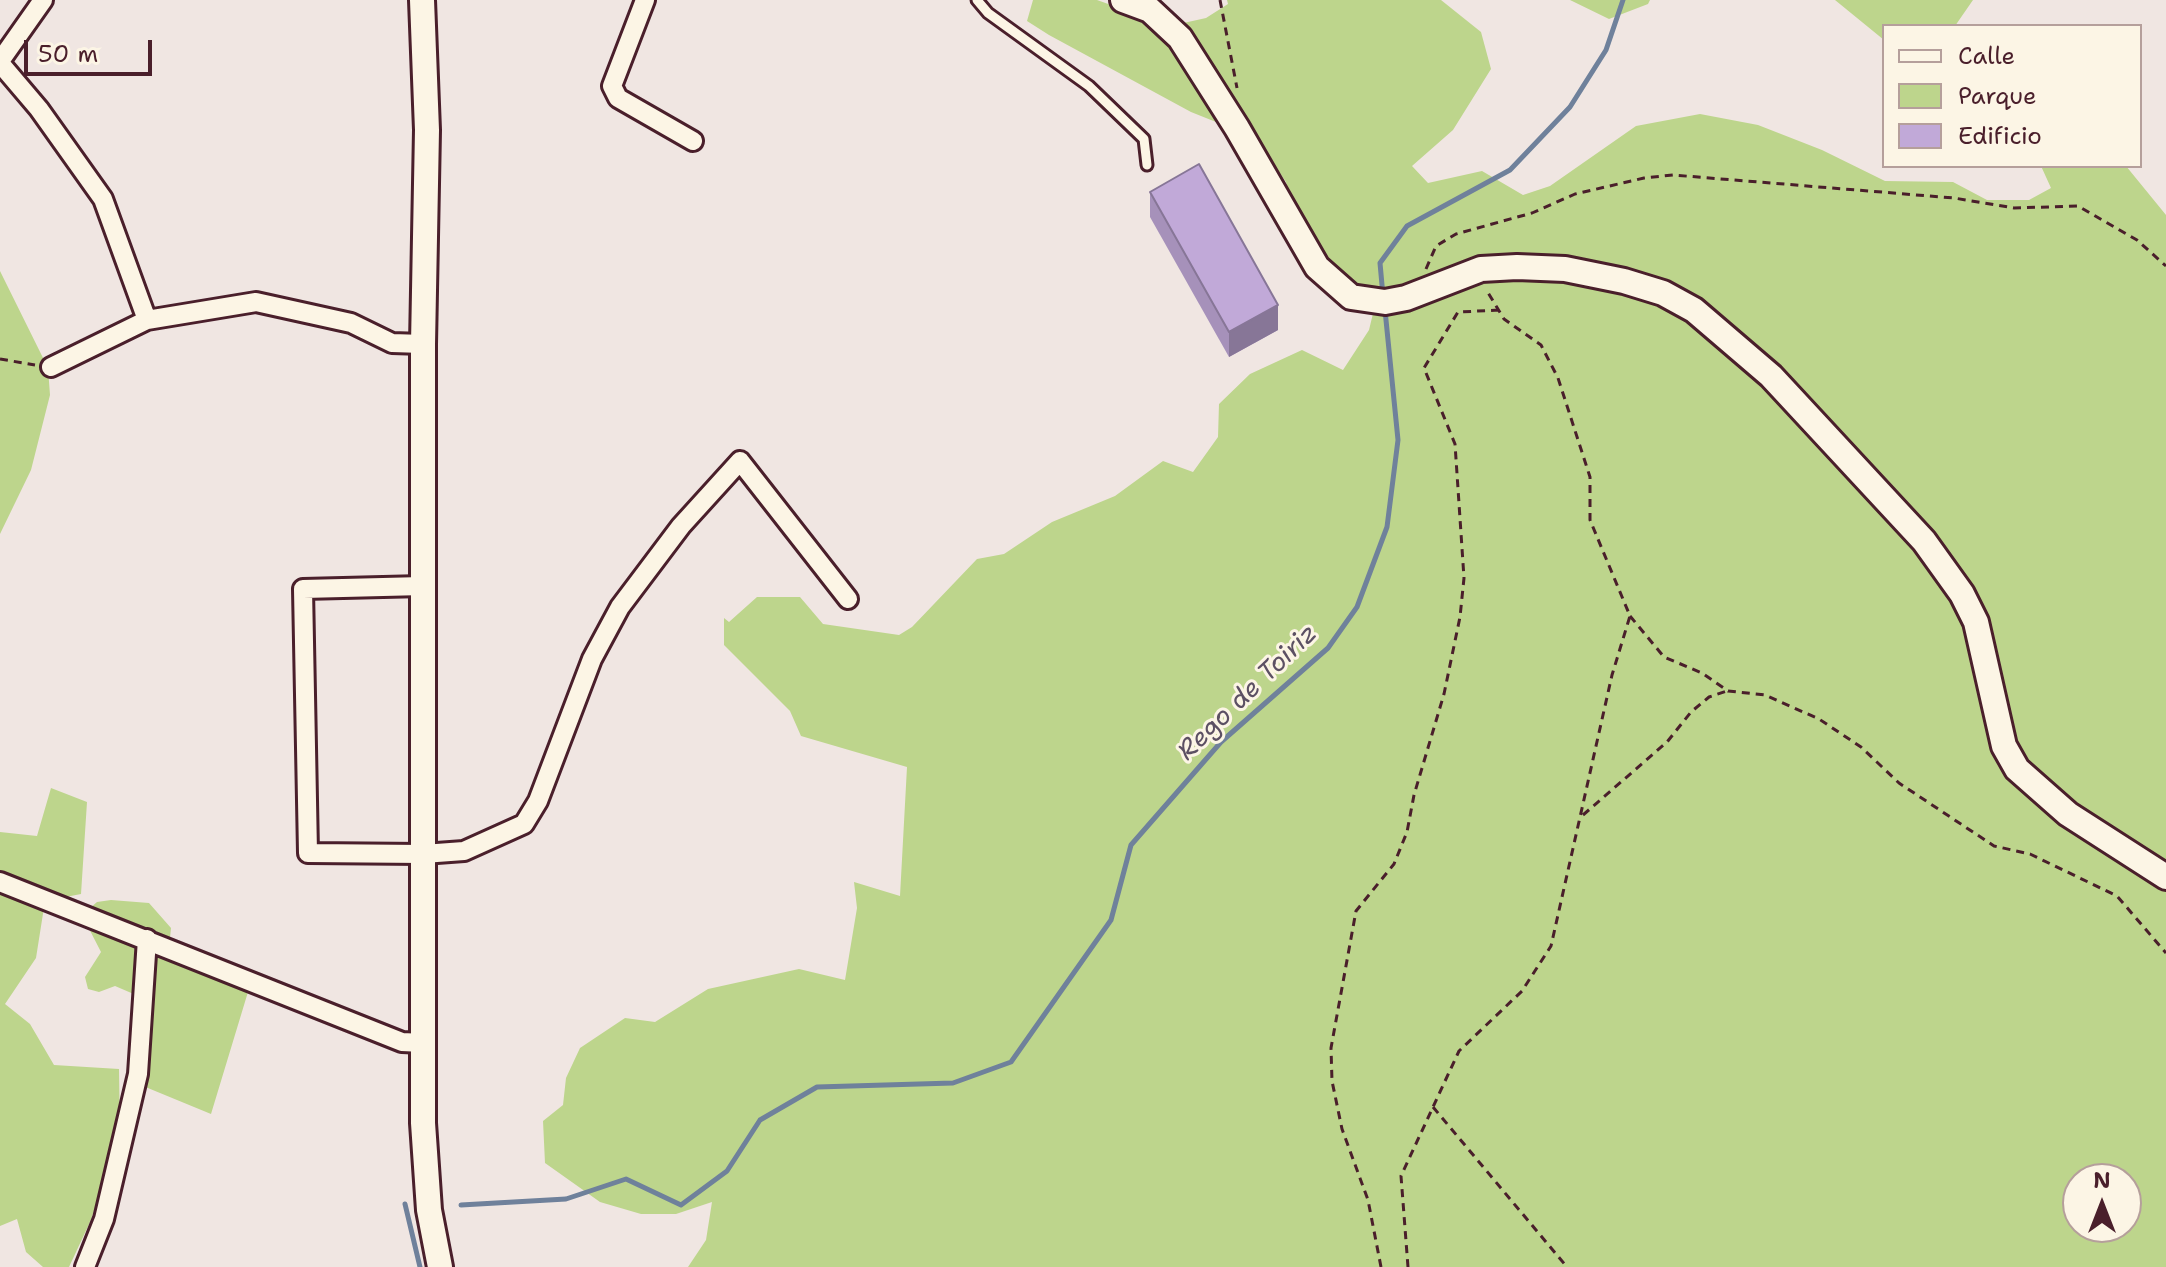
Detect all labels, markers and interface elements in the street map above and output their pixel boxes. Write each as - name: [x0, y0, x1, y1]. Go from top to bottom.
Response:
- scale bar: [28, 24, 156, 74]
- legend: [1882, 24, 2142, 168]
- text: 50 m: [38, 38, 98, 70]
- text: Calle: [1958, 40, 2015, 72]
- text: Parque: [1958, 80, 2037, 112]
- text: Edificio: [1958, 120, 2042, 152]
- water label: Rego de Toiriz: [1172, 618, 1324, 768]
- north arrow: [2062, 1163, 2142, 1243]
- text: N: [2093, 1166, 2111, 1195]

